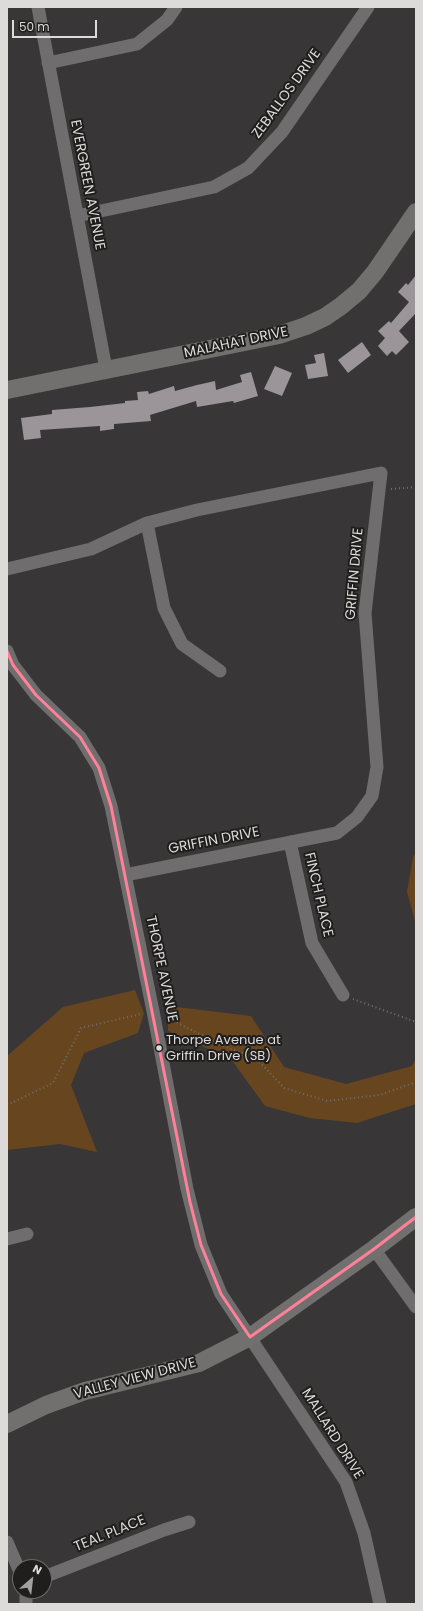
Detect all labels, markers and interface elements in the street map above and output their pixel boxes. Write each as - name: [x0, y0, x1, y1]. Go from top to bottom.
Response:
- scale bar: [14, 12, 99, 38]
- text: 50 m: [19, 18, 50, 35]
- street label: ZEBALLOS DRIVE: [249, 46, 325, 142]
- street label: EVERGREEN AVENUE: [66, 118, 108, 252]
- street label: MALAHAT DRIVE: [182, 324, 290, 362]
- street label: GRIFFIN DRIVE: [343, 527, 367, 621]
- street label: GRIFFIN DRIVE: [167, 824, 261, 858]
- street label: FINCH PLACE: [300, 851, 336, 939]
- street label: THORPE AVENUE: [142, 914, 180, 1024]
- place label: Thorpe Avenue at Griffin Drive (SB): [166, 1033, 281, 1064]
- marker: Thorpe Avenue at Griffin Drive (SB): [154, 1043, 164, 1053]
- street label: VALLEY VIEW DRIVE: [72, 1355, 198, 1403]
- street label: MALLARD DRIVE: [297, 1386, 367, 1482]
- street label: TEAL PLACE: [72, 1512, 148, 1556]
- north arrow: [12, 1559, 52, 1599]
- text: N: [30, 1560, 45, 1578]

